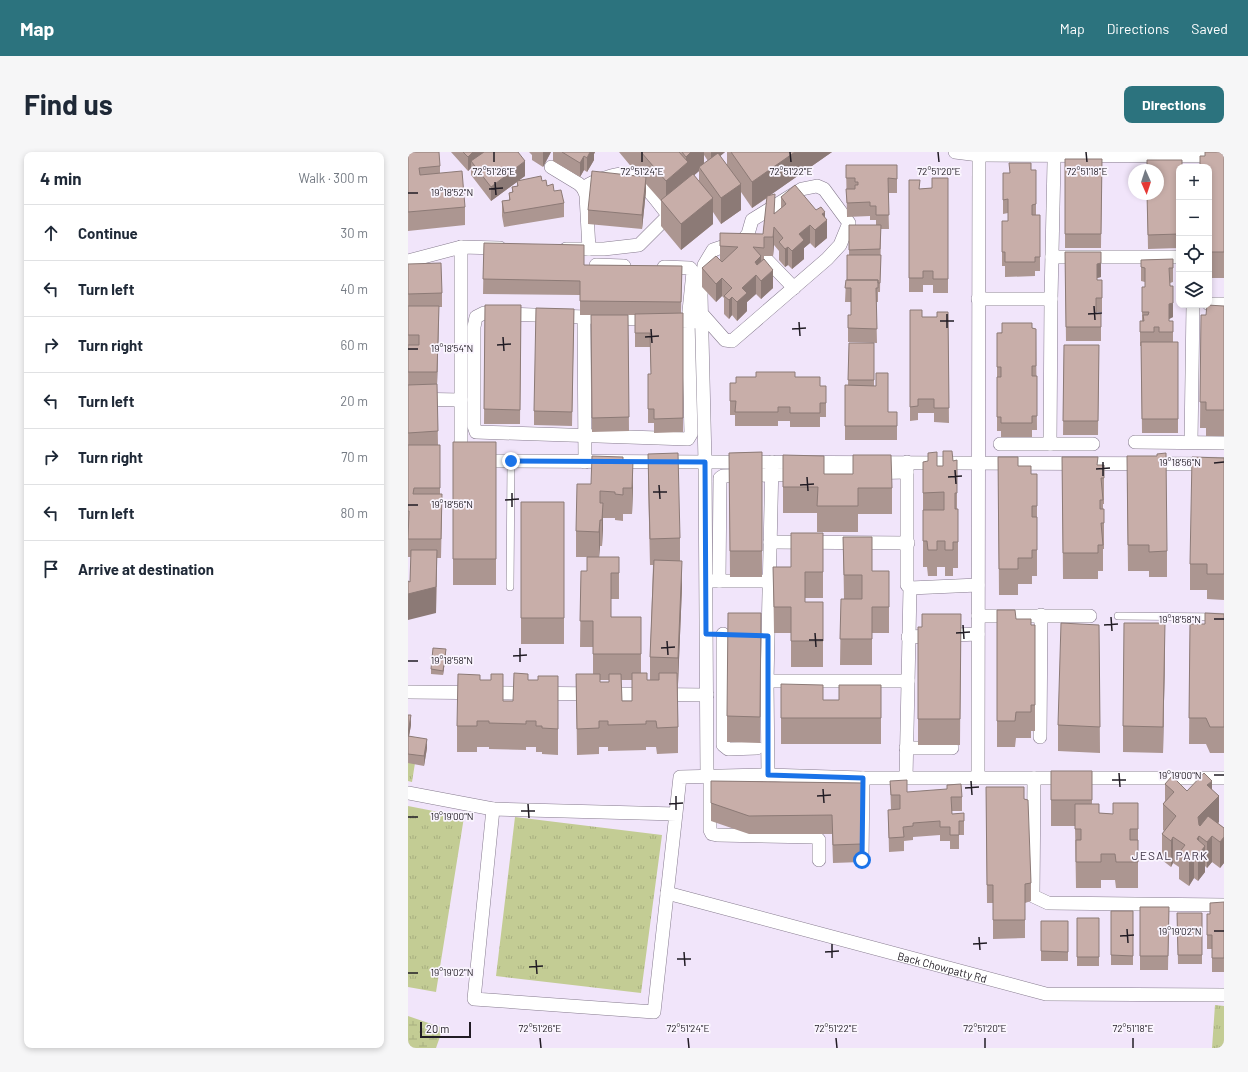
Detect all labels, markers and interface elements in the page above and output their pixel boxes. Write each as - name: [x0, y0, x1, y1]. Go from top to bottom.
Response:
- text: Map: [20, 17, 54, 40]
- text: Map: [1060, 20, 1085, 37]
- text: Directions: [1107, 20, 1169, 37]
- text: Saved: [1191, 20, 1228, 37]
- button: Directions: [1124, 86, 1224, 123]
- text: Find us: [24, 87, 113, 121]
- north arrow: [1128, 164, 1164, 200]
- map controls: [1176, 164, 1212, 308]
- button: +: [1176, 164, 1212, 200]
- text: 72°51'26"E: [473, 165, 515, 177]
- text: 72°51'24"E: [621, 165, 663, 177]
- text: 72°51'22"E: [770, 165, 812, 177]
- text: 72°51'20"E: [917, 165, 961, 177]
- text: 72°51'18"E: [1067, 165, 1107, 177]
- text: 4 min: [40, 168, 82, 188]
- text: Walk · 300 m: [298, 170, 368, 186]
- text: 19°18'52"N: [431, 186, 473, 198]
- button: −: [1176, 200, 1212, 236]
- icon: ahead: [40, 222, 62, 244]
- text: Continue: [78, 224, 138, 242]
- text: 30 m: [341, 225, 368, 241]
- button: locate: [1176, 236, 1212, 272]
- button: layers: [1176, 272, 1212, 308]
- icon: left: [40, 278, 62, 300]
- text: Turn left: [78, 280, 134, 298]
- text: 40 m: [340, 281, 368, 297]
- icon: right: [40, 334, 62, 356]
- text: Turn right: [78, 336, 143, 354]
- text: 60 m: [341, 337, 368, 353]
- text: 19°18'54"N: [431, 342, 473, 354]
- icon: left: [40, 390, 62, 412]
- text: Turn left: [78, 392, 134, 410]
- text: 20 m: [340, 393, 368, 409]
- icon: right: [40, 446, 62, 468]
- text: Turn right: [78, 448, 143, 466]
- text: 70 m: [341, 449, 368, 465]
- route end: [502, 452, 520, 470]
- text: 19°18'56"N: [1159, 456, 1201, 468]
- text: 19°18'56"N: [431, 498, 473, 510]
- icon: left: [40, 502, 62, 524]
- text: Turn left: [78, 504, 134, 522]
- text: 80 m: [341, 505, 368, 521]
- icon: arrive: [40, 558, 62, 580]
- text: Arrive at destination: [78, 560, 214, 578]
- text: 19°18'58"N: [1159, 613, 1201, 625]
- text: 19°18'58"N: [431, 654, 473, 666]
- text: 19°19'00"N: [1158, 769, 1202, 781]
- text: 19°19'00"N: [430, 810, 474, 822]
- district label: JESAL PARK: [1132, 848, 1208, 862]
- route start: [853, 851, 871, 869]
- text: 19°19'02"N: [1159, 925, 1201, 937]
- street label: Back Chowpatty Rd: [896, 948, 988, 984]
- text: 19°19'02"N: [431, 966, 473, 978]
- scale bar: [420, 1020, 471, 1039]
- text: 20 m: [426, 1022, 449, 1035]
- text: 72°51'26"E: [519, 1022, 561, 1034]
- text: 72°51'24"E: [667, 1022, 709, 1034]
- text: 72°51'22"E: [815, 1022, 857, 1034]
- text: 72°51'20"E: [963, 1022, 1007, 1034]
- text: 72°51'18"E: [1113, 1022, 1153, 1034]

